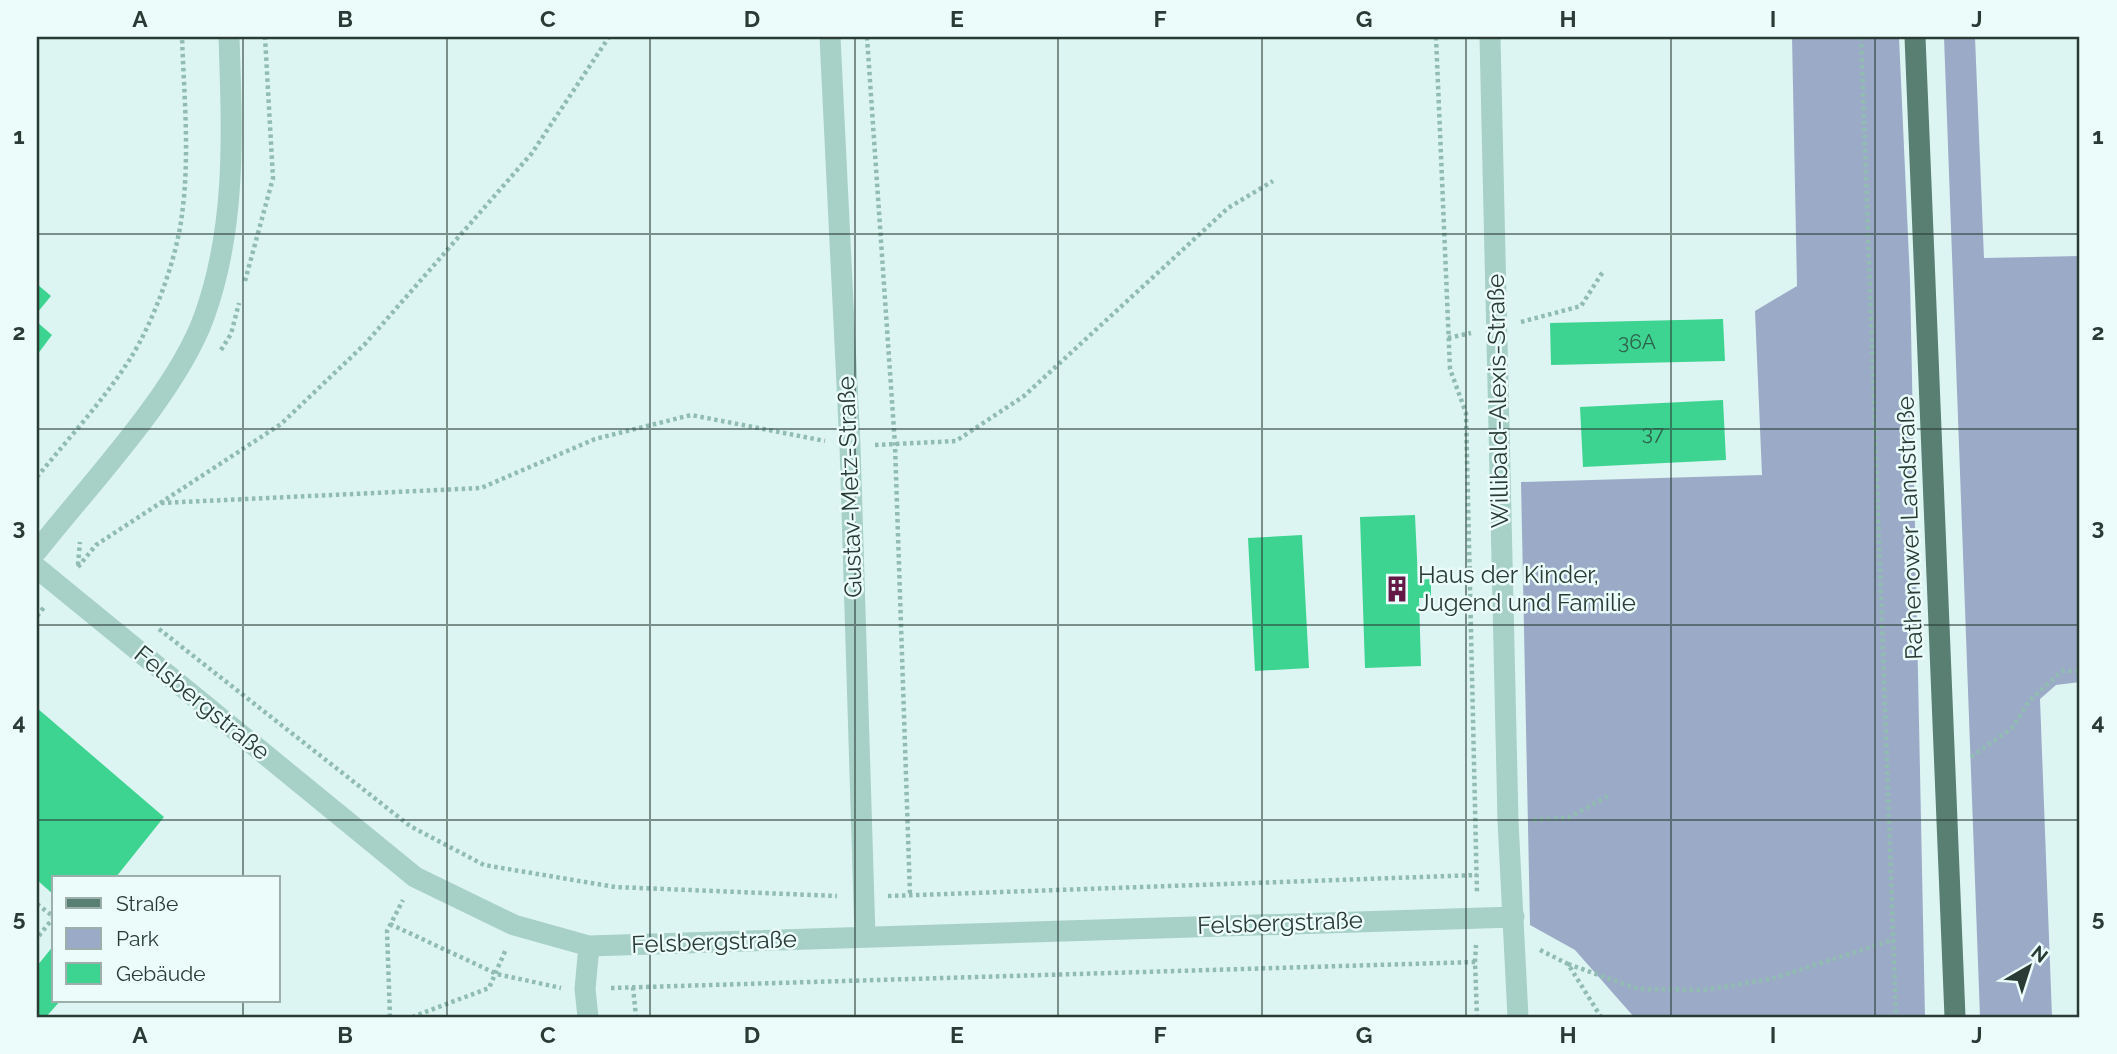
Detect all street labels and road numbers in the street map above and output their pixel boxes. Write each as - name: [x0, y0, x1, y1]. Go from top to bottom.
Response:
- street label: Willibald-Alexis-Straße: [1481, 273, 1514, 529]
- street label: Gustav-Metz-Straße: [831, 376, 868, 598]
- street label: Rathenower Landstraße: [1890, 396, 1929, 660]
- street label: Felsbergstraße: [129, 639, 276, 766]
- street label: Felsbergstraße: [1197, 905, 1363, 940]
- street label: Felsbergstraße: [631, 924, 797, 959]

